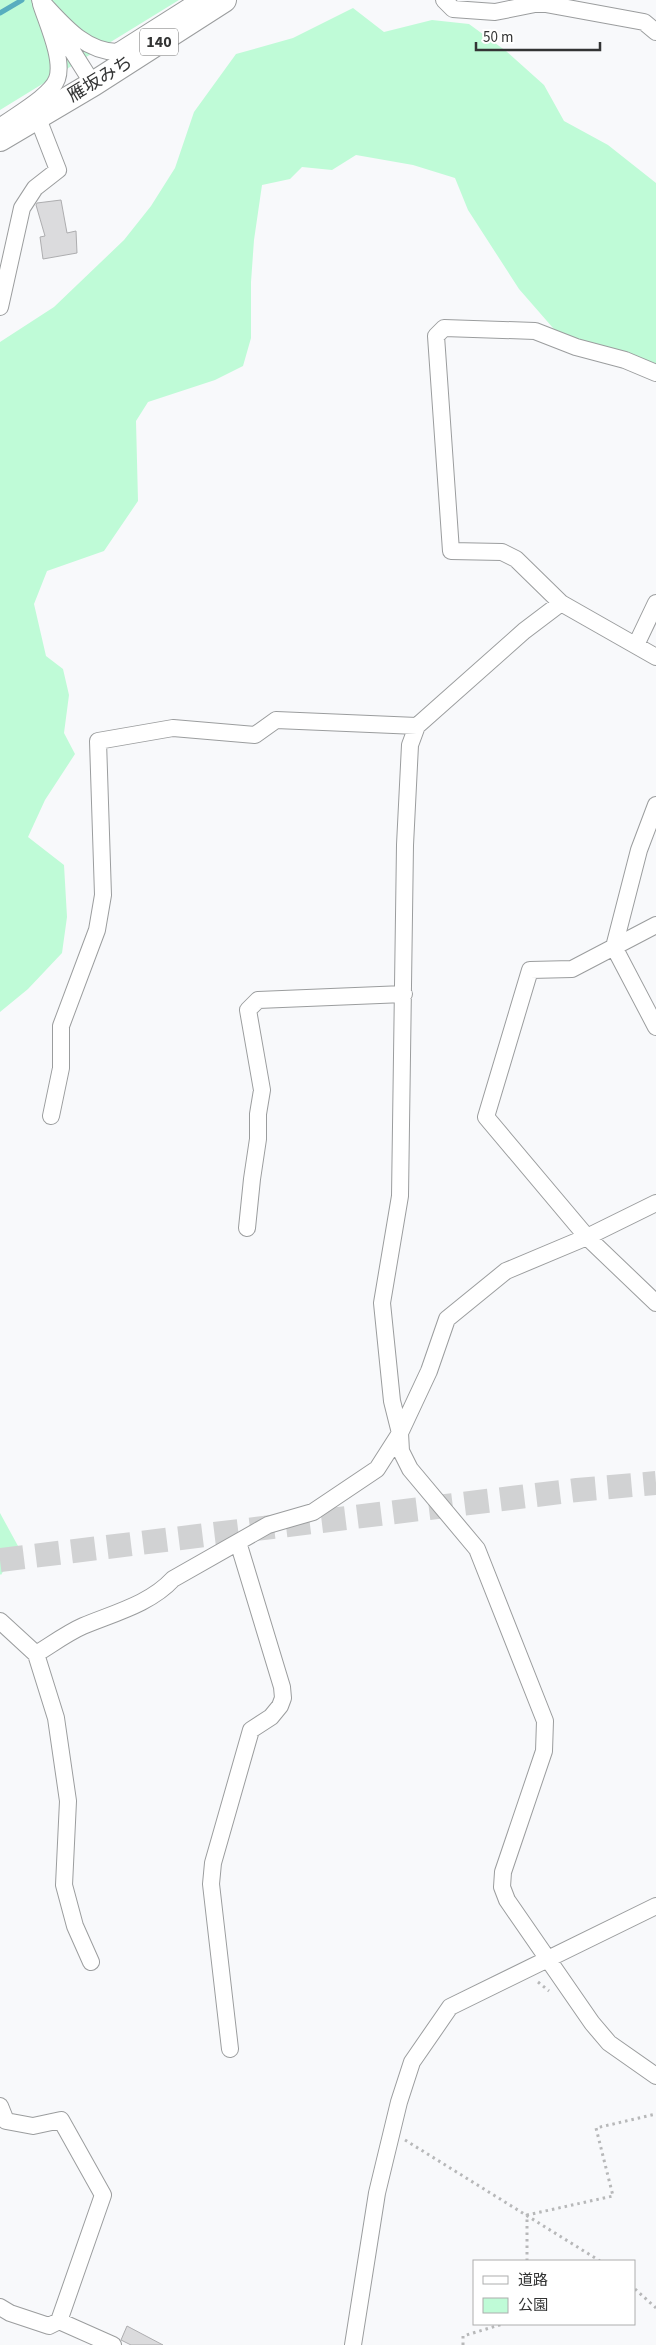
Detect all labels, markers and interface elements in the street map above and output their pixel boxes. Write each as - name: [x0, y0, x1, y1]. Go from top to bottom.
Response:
- scale bar: [476, 20, 600, 52]
- text: 50 m: [483, 27, 513, 48]
- road number: 140: [140, 28, 178, 56]
- street label: 雁坂みち: [63, 50, 137, 108]
- legend: [473, 2260, 636, 2325]
- text: 道路: [518, 2270, 548, 2291]
- text: 公園: [518, 2295, 548, 2316]

